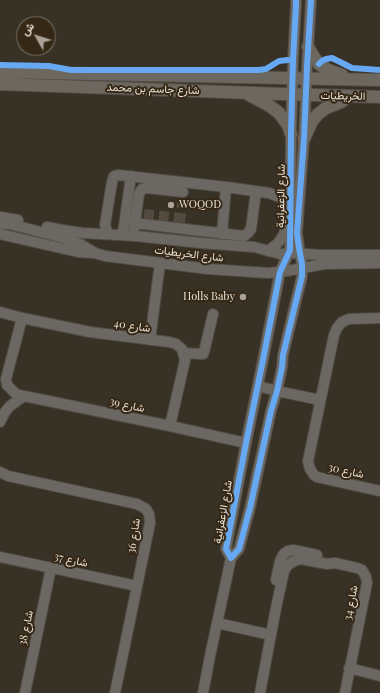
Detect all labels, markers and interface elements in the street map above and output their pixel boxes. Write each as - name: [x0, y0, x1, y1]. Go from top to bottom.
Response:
- north arrow: [16, 16, 56, 56]
- text: ش: [17, 19, 37, 39]
- street label: شارع جاسم بن محمد: [106, 81, 200, 97]
- street label: الخريطيات: [320, 89, 366, 103]
- street label: شارع الزعفرانية: [274, 164, 288, 228]
- place label: WOQOD: [179, 198, 221, 212]
- marker: WOQOD: [166, 200, 176, 210]
- street label: شارع الخريطيات: [154, 243, 224, 265]
- place label: Holls Baby: [183, 290, 235, 304]
- marker: Holls Baby: [238, 292, 248, 302]
- street label: شارع 40: [113, 317, 151, 335]
- street label: شارع 39: [108, 395, 146, 415]
- street label: شارع 30: [327, 461, 365, 481]
- street label: شارع الزعفرانية: [211, 479, 235, 545]
- street label: شارع 36: [125, 517, 143, 555]
- street label: شارع 37: [53, 550, 89, 570]
- street label: شارع 34: [341, 584, 361, 622]
- street label: شارع 38: [16, 609, 36, 647]

